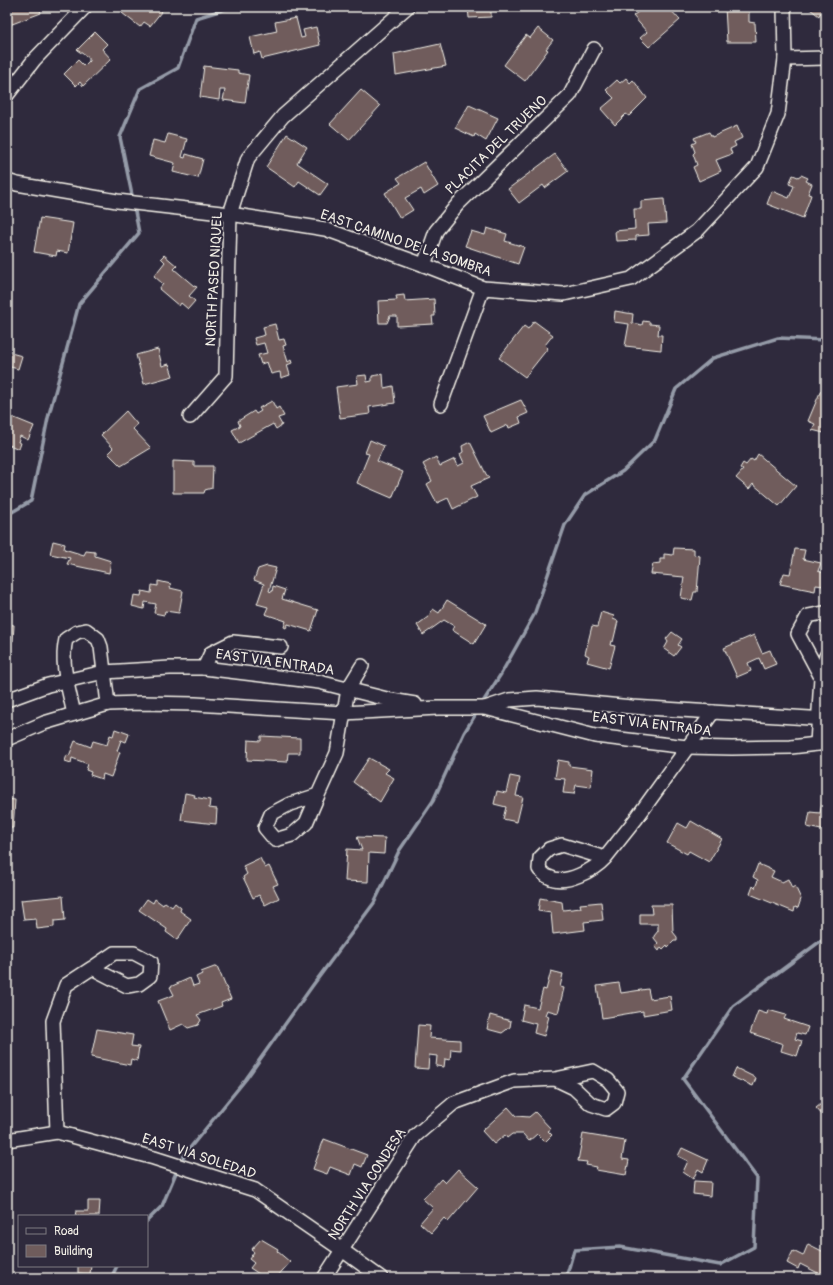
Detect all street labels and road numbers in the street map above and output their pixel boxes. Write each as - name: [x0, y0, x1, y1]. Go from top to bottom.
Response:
- street label: PLACITA DEL TRUENO: [442, 92, 550, 198]
- street label: EAST CAMINO DE LA SOMBRA: [318, 206, 494, 280]
- street label: NORTH PASEO NIQUEL: [202, 211, 226, 347]
- street label: EAST VIA ENTRADA: [215, 645, 335, 679]
- street label: EAST VIA ENTRADA: [592, 708, 712, 740]
- street label: NORTH VIA CONDESA: [324, 1125, 410, 1243]
- street label: EAST VIA SOLEDAD: [140, 1130, 258, 1182]

